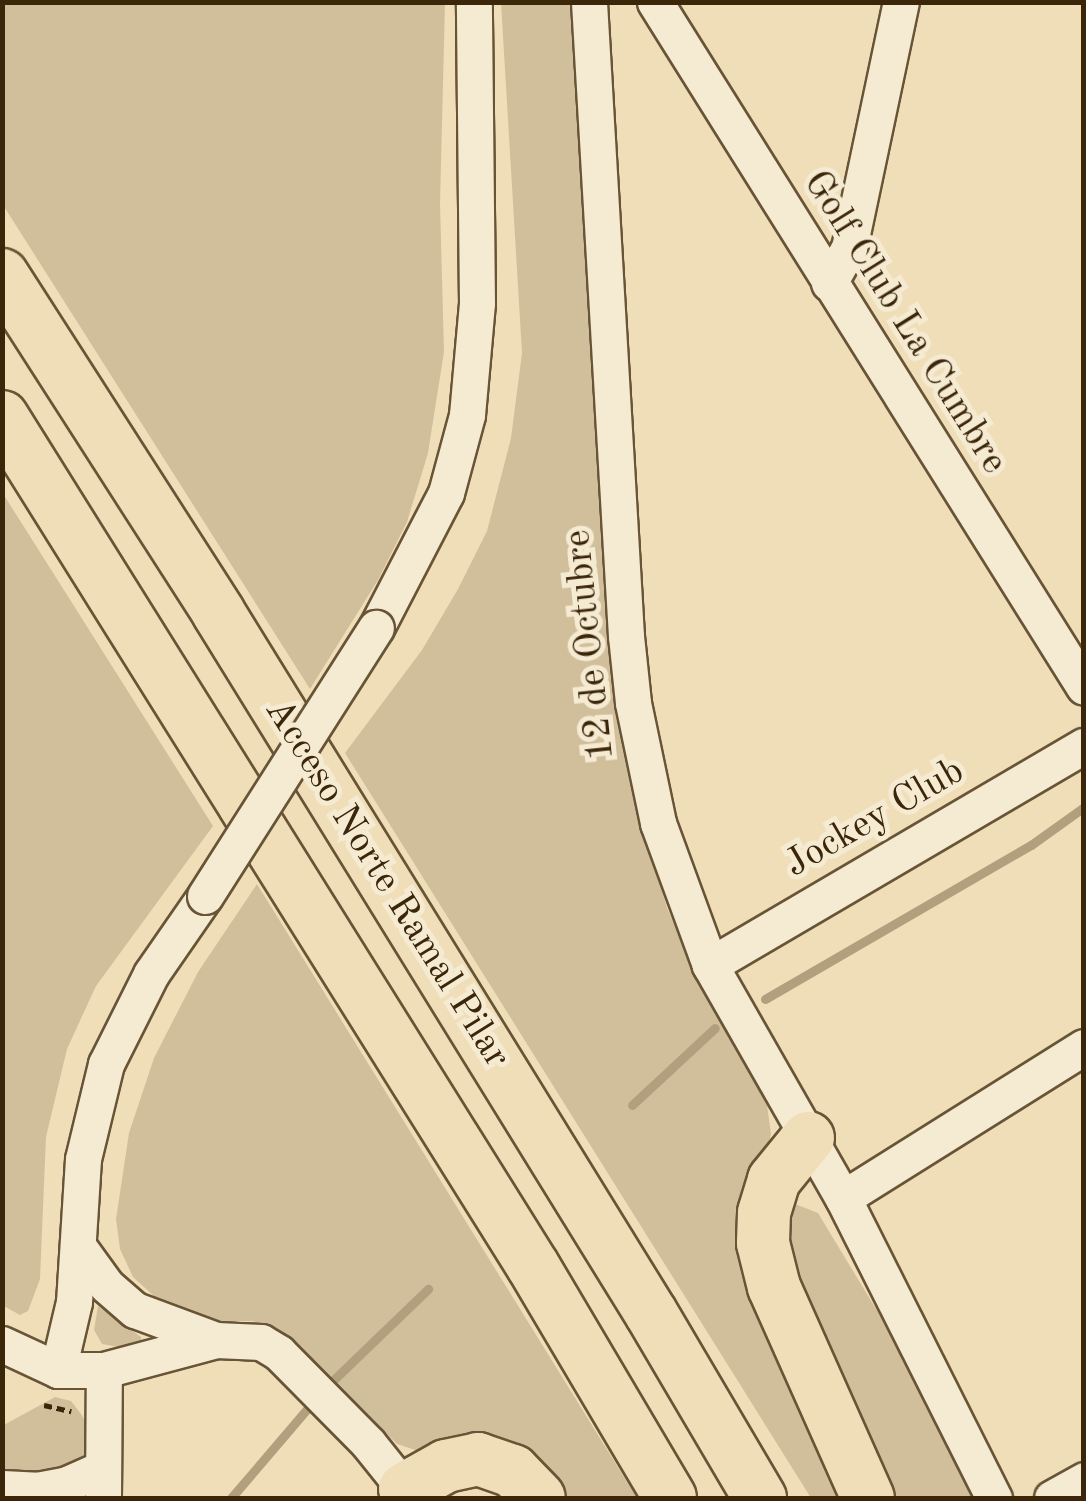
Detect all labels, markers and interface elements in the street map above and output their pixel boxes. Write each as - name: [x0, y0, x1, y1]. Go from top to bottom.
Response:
- street label: Golf Club La Cumbre: [792, 163, 1016, 483]
- street label: 12 de Octubre: [556, 527, 626, 763]
- street label: Acceso Norte Ramal Pilar: [253, 691, 519, 1077]
- street label: Jockey Club: [777, 749, 973, 889]

